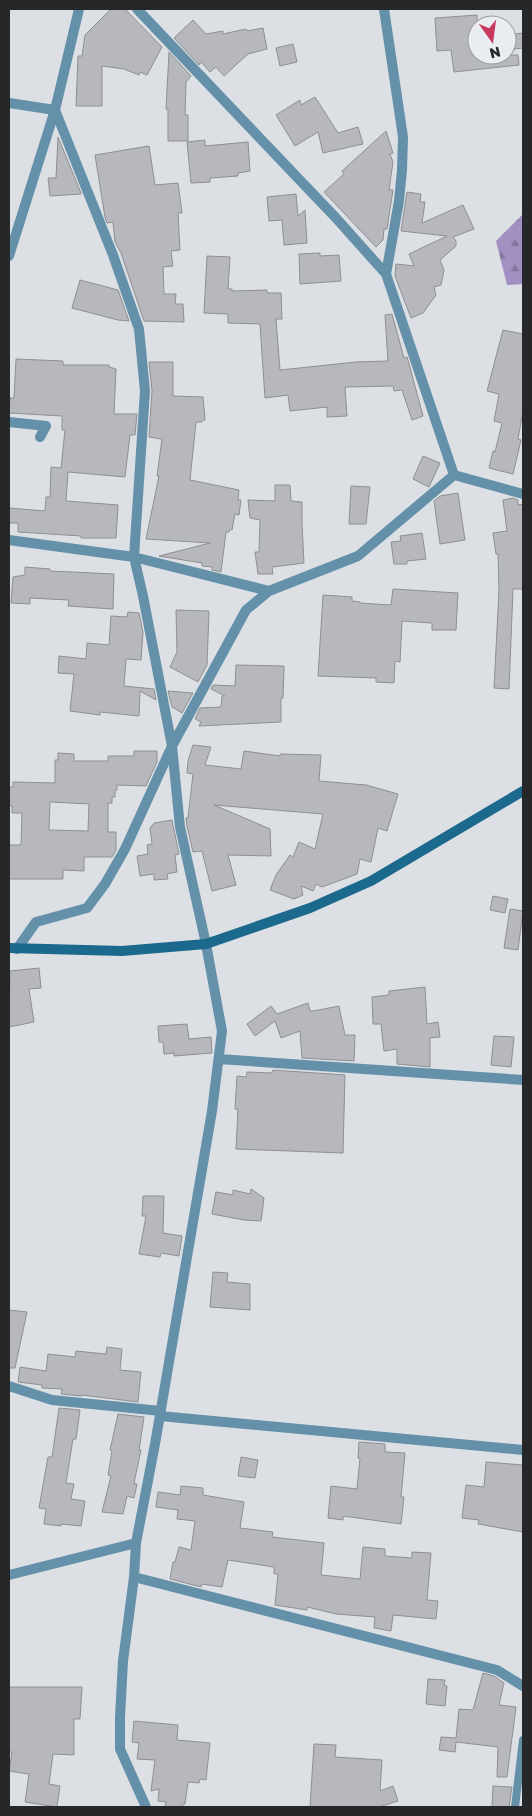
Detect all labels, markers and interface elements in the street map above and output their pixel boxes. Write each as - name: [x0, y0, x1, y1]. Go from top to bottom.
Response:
- north arrow: [467, 15, 517, 65]
- text: N: [488, 44, 502, 63]

